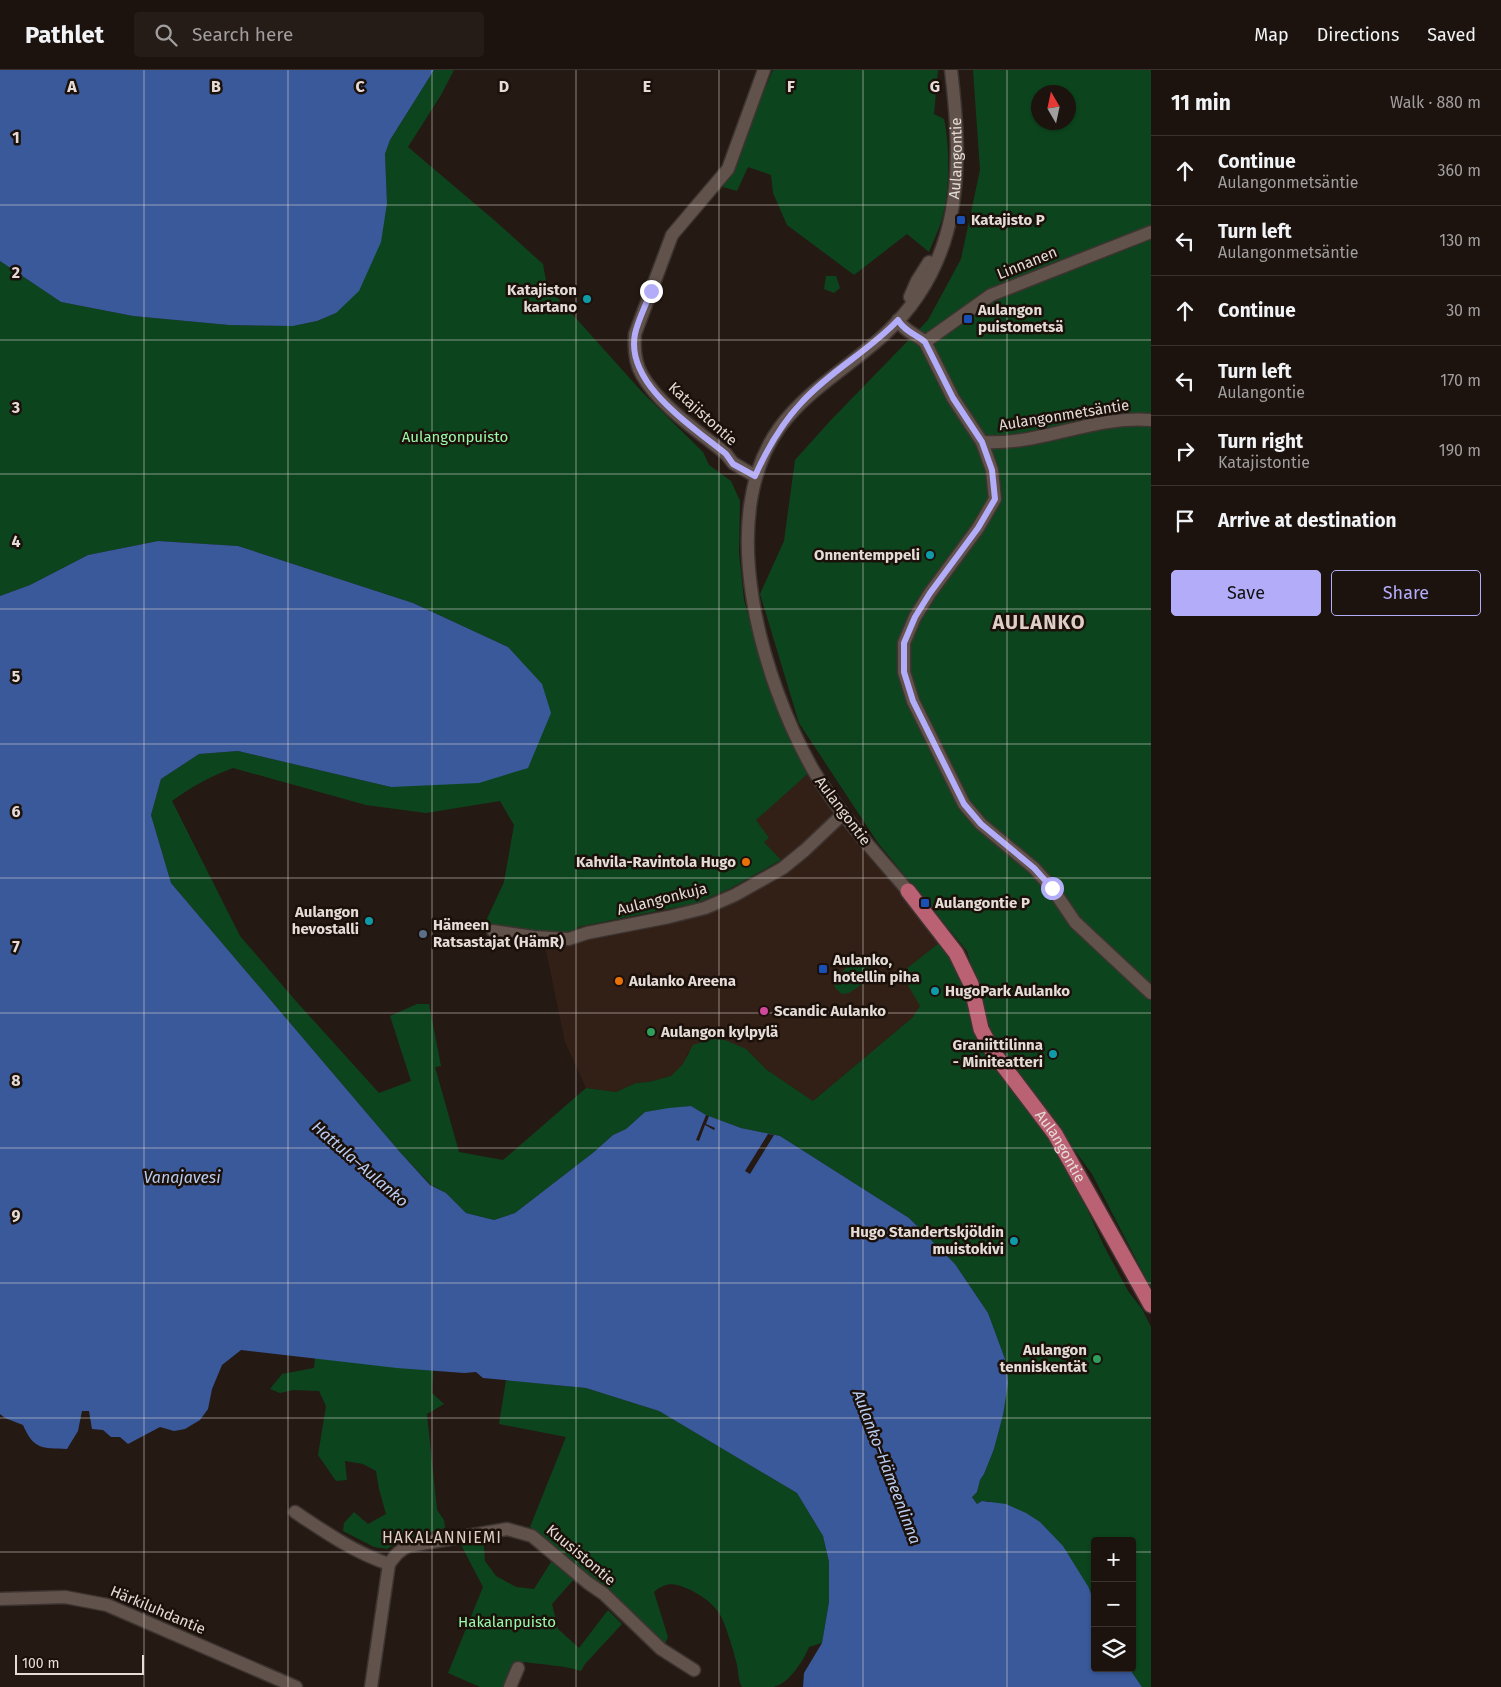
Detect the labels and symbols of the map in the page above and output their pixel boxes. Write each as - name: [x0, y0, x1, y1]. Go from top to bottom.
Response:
- text: A: [66, 77, 77, 96]
- text: B: [211, 77, 221, 96]
- text: C: [355, 77, 365, 96]
- text: D: [499, 77, 509, 96]
- text: E: [643, 77, 651, 96]
- text: F: [787, 77, 795, 96]
- text: G: [930, 77, 940, 96]
- north arrow: [1031, 85, 1076, 130]
- street label: Aulangontie: [945, 117, 966, 200]
- text: 1: [12, 128, 20, 147]
- place label: Katajisto P: [971, 211, 1045, 229]
- marker: Katajisto P: [955, 214, 967, 226]
- street label: Linnanen: [994, 243, 1060, 283]
- text: 2: [12, 263, 20, 282]
- route end: [640, 280, 663, 303]
- place label: Katajiston kartano: [507, 281, 577, 316]
- marker: Katajiston kartano: [581, 293, 593, 305]
- place label: Aulangon puistometsä: [977, 301, 1063, 336]
- marker: Aulangon puistometsä: [962, 313, 974, 325]
- street label: Katajistontie: [665, 378, 741, 450]
- street label: Aulangonmetsäntie: [998, 396, 1130, 434]
- text: 3: [11, 398, 20, 417]
- park label: Aulangonpuisto: [402, 428, 508, 446]
- text: 4: [11, 532, 21, 551]
- place label: Onnentemppeli: [814, 546, 920, 564]
- marker: Onnentemppeli: [924, 549, 936, 561]
- district label: AULANKO: [991, 610, 1086, 634]
- text: 5: [12, 667, 21, 686]
- street label: Aulangontie: [811, 773, 875, 849]
- text: 6: [11, 802, 21, 821]
- place label: Kahvila-Ravintola Hugo: [576, 853, 736, 871]
- marker: Kahvila-Ravintola Hugo: [740, 856, 752, 868]
- route start: [1041, 877, 1064, 900]
- street label: Aulangonkuja: [615, 879, 709, 919]
- place label: Aulangontie P: [934, 894, 1030, 912]
- marker: Aulangontie P: [919, 897, 931, 909]
- place label: Aulangon hevostalli: [292, 903, 359, 938]
- marker: Aulangon hevostalli: [363, 915, 375, 927]
- place label: Hämeen Ratsastajat (HämR): [433, 916, 564, 951]
- marker: Hämeen Ratsastajat (HämR): [417, 928, 429, 940]
- text: 7: [12, 937, 20, 956]
- place label: Aulanko, hotellin piha: [832, 951, 920, 986]
- marker: Aulanko, hotellin piha: [817, 963, 829, 975]
- place label: Aulanko Areena: [628, 972, 736, 990]
- marker: Aulanko Areena: [613, 975, 625, 987]
- place label: HugoPark Aulanko: [945, 982, 1070, 1000]
- marker: HugoPark Aulanko: [929, 985, 941, 997]
- place label: Scandic Aulanko: [774, 1002, 886, 1020]
- marker: Scandic Aulanko: [758, 1005, 770, 1017]
- place label: Aulangon kylpylä: [660, 1023, 778, 1041]
- marker: Aulangon kylpylä: [645, 1026, 657, 1038]
- place label: Graniittilinna - Miniteatteri: [952, 1036, 1043, 1071]
- marker: Graniittilinna - Miniteatteri: [1047, 1048, 1059, 1060]
- text: 8: [11, 1071, 21, 1090]
- street label: Aulangontie: [1031, 1107, 1089, 1186]
- water label: Hattula–Aulanko: [308, 1117, 412, 1211]
- water label: Vanajavesi: [143, 1168, 221, 1187]
- text: 9: [12, 1206, 21, 1225]
- place label: Hugo Standertskjöldin muistokivi: [850, 1223, 1004, 1258]
- marker: Hugo Standertskjöldin muistokivi: [1008, 1235, 1020, 1247]
- place label: Aulangon tenniskentät: [1000, 1341, 1087, 1376]
- marker: Aulangon tenniskentät: [1091, 1353, 1103, 1365]
- water label: Aulanko–Hämeenlinna: [849, 1386, 925, 1547]
- street label: Kuusistontie: [543, 1521, 619, 1589]
- district label: HAKALANNIEMI: [382, 1528, 502, 1547]
- street label: Härkiluhdantie: [108, 1582, 208, 1638]
- park label: Hakalanpuisto: [458, 1613, 556, 1631]
- scale bar: [15, 1652, 144, 1675]

